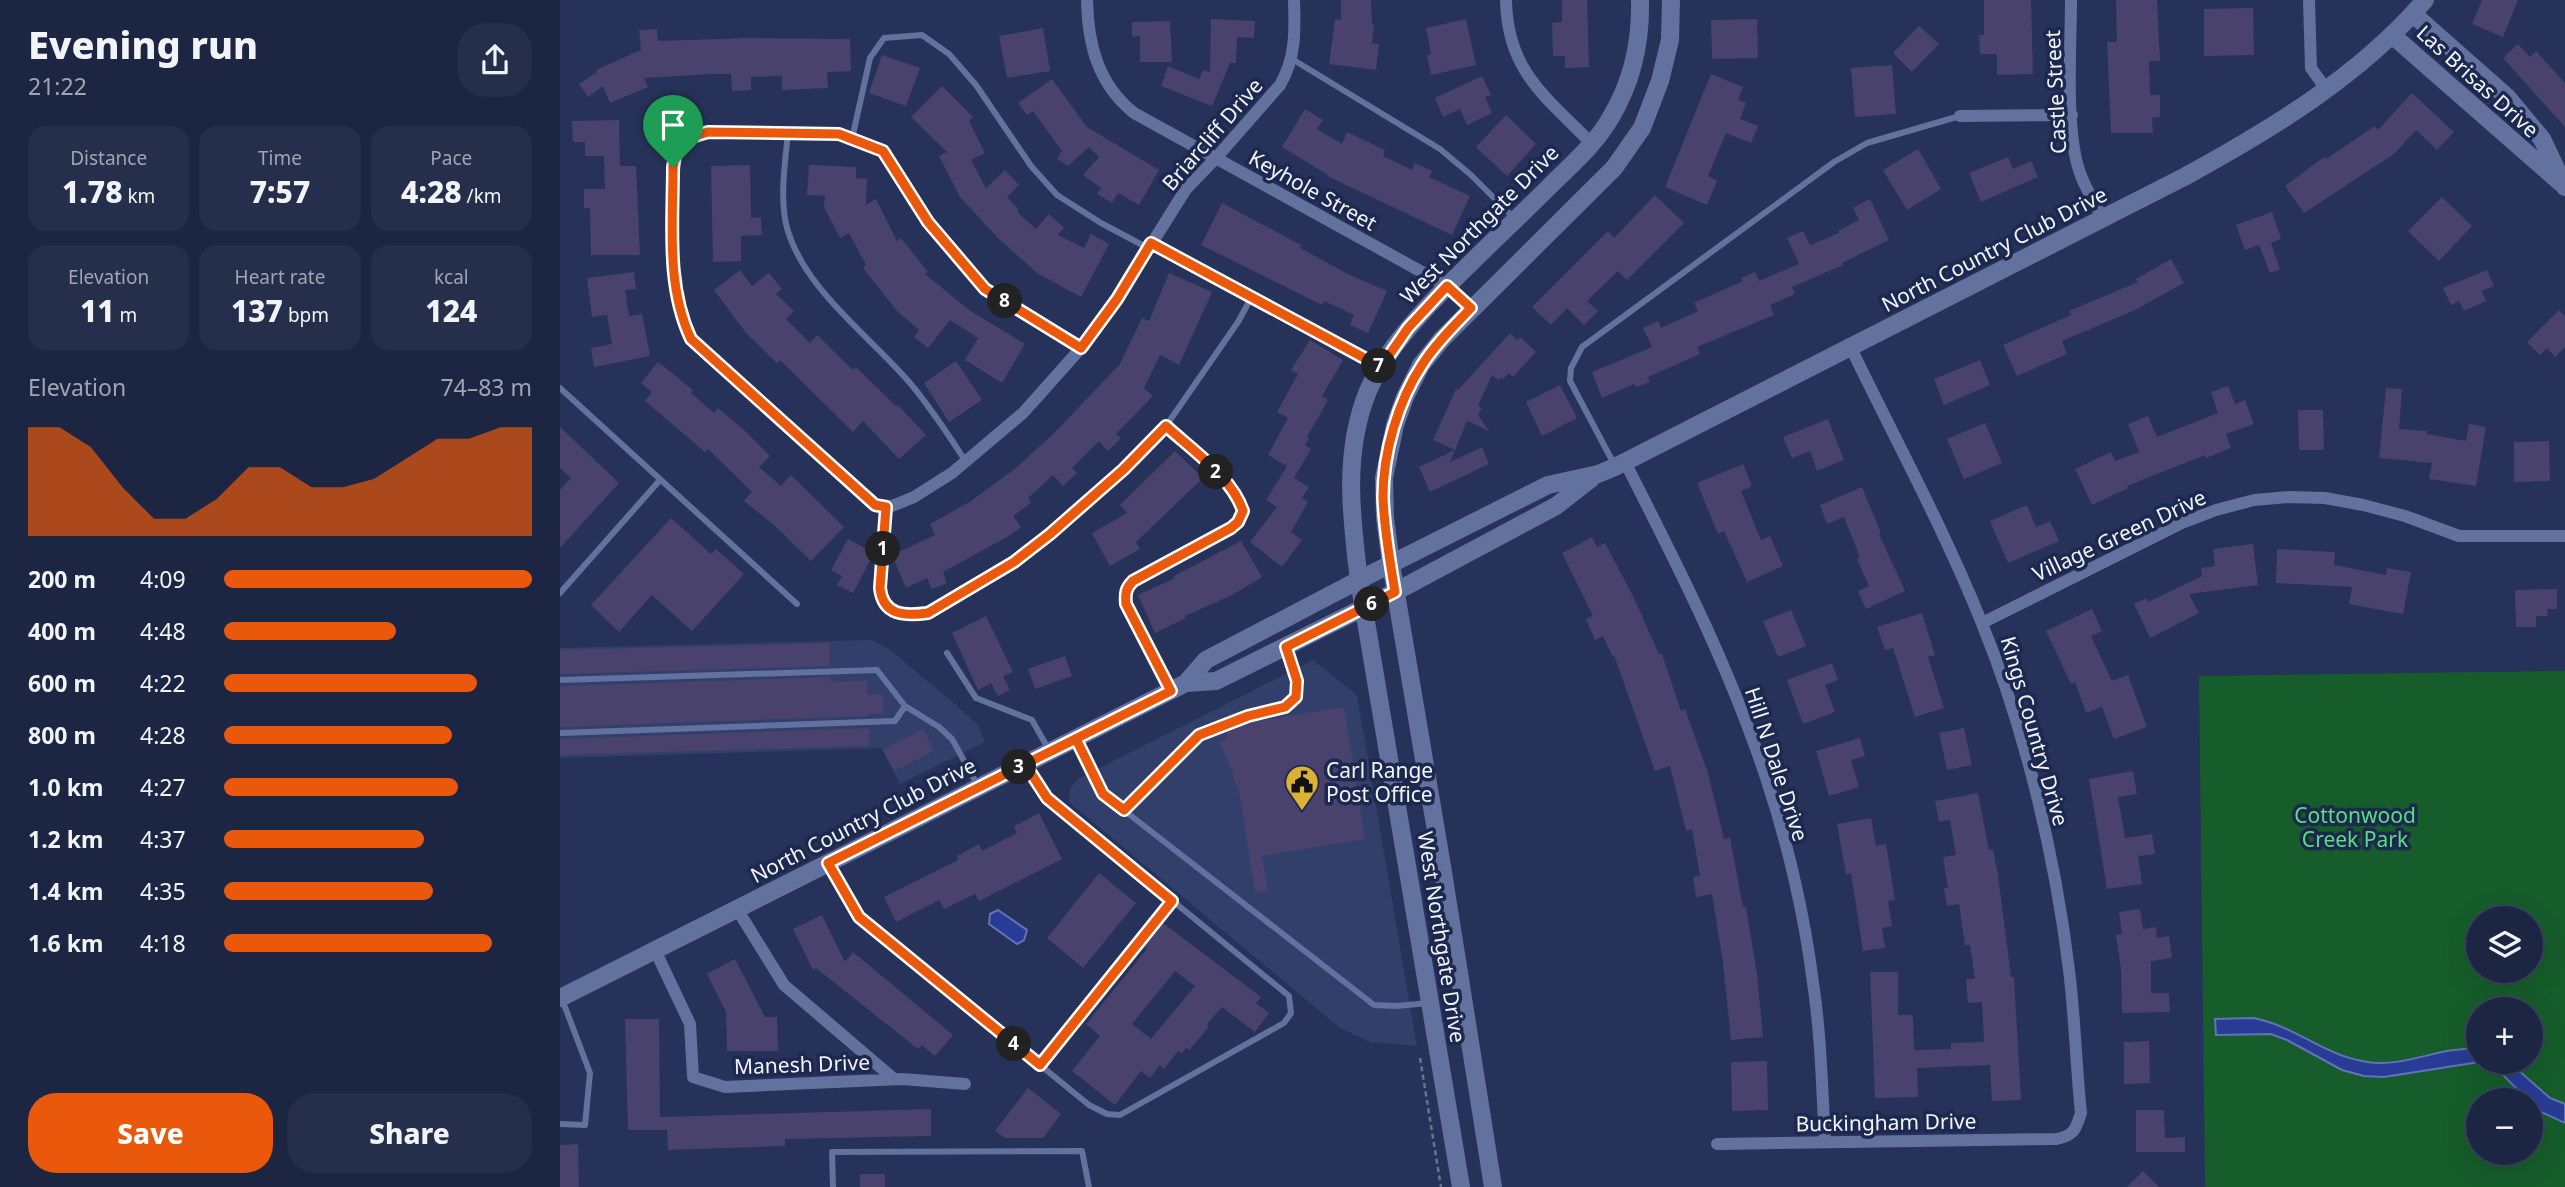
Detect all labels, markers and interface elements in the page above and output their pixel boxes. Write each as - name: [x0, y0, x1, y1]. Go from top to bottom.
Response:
- text: Evening run: [28, 18, 258, 70]
- street label: Las Brisas Drive: [2411, 19, 2545, 143]
- button: share: [458, 23, 532, 97]
- street label: Castle Street: [2038, 29, 2072, 155]
- text: 21:22: [28, 70, 87, 102]
- street label: Briarcliff Drive: [1155, 72, 1269, 196]
- pin: [643, 95, 703, 167]
- icon: arrive: [654, 106, 692, 144]
- street label: West Northgate Drive: [1394, 139, 1564, 309]
- street label: Keyhole Street: [1244, 143, 1382, 237]
- text: Distance: [70, 145, 147, 171]
- text: Time: [258, 145, 302, 171]
- text: Pace: [430, 145, 472, 171]
- text: 1.78: [62, 171, 123, 212]
- text: 7:57: [250, 171, 310, 212]
- text: 4:28: [401, 171, 462, 212]
- street label: North Country Club Drive: [1876, 180, 2112, 318]
- text: km: [123, 183, 155, 209]
- text: /km: [462, 183, 502, 209]
- text: Elevation: [68, 264, 149, 290]
- text: Heart rate: [235, 264, 325, 290]
- text: kcal: [434, 264, 469, 290]
- pin: 8: [988, 284, 1022, 318]
- text: 8: [999, 287, 1010, 313]
- text: 11: [80, 290, 115, 331]
- text: 137: [231, 290, 283, 331]
- text: 124: [425, 290, 477, 331]
- text: m: [115, 302, 137, 328]
- text: bpm: [283, 302, 329, 328]
- pin: 7: [1362, 348, 1396, 384]
- text: 7: [1373, 352, 1384, 378]
- text: Elevation: [28, 371, 126, 403]
- text: 74–83 m: [440, 371, 532, 403]
- pin: 2: [1198, 454, 1234, 490]
- text: 2: [1210, 458, 1221, 484]
- street label: Village Green Drive: [2028, 482, 2210, 588]
- pin: 1: [866, 532, 900, 566]
- text: 1: [877, 535, 888, 561]
- text: 200 m: [28, 563, 96, 595]
- text: 4:09: [140, 563, 186, 595]
- pin: 6: [1354, 586, 1390, 622]
- text: 6: [1366, 590, 1377, 616]
- text: 400 m: [28, 615, 96, 647]
- text: 4:48: [140, 615, 186, 647]
- street label: Kings Country Drive: [1995, 633, 2075, 829]
- text: 600 m: [28, 667, 96, 699]
- text: 4:22: [140, 667, 186, 699]
- street label: Hill N Dale Drive: [1739, 683, 1815, 845]
- text: 800 m: [28, 719, 96, 751]
- text: 4:28: [140, 719, 186, 751]
- pin: 3: [1002, 750, 1036, 784]
- street label: North Country Club Drive: [745, 751, 981, 889]
- text: 3: [1013, 753, 1024, 779]
- place label: Carl Range Post Office: [1326, 756, 1433, 808]
- public building icon: Carl Range Post Office: [1283, 763, 1321, 812]
- text: 1.0 km: [28, 771, 103, 803]
- text: 4:27: [140, 771, 186, 803]
- park label: Cottonwood Creek Park: [2294, 801, 2416, 853]
- text: 1.2 km: [28, 823, 103, 855]
- text: 4:37: [140, 823, 186, 855]
- street label: West Northgate Drive: [1411, 829, 1473, 1045]
- text: 1.4 km: [28, 875, 103, 907]
- text: 4:35: [140, 875, 186, 907]
- map controls: [2466, 906, 2543, 1165]
- button: layers: [2466, 906, 2543, 983]
- text: 1.6 km: [28, 927, 103, 959]
- text: 4:18: [140, 927, 186, 959]
- button: +: [2466, 997, 2543, 1074]
- pin: 4: [996, 1026, 1032, 1062]
- text: 4: [1008, 1030, 1019, 1056]
- street label: Manesh Drive: [734, 1048, 870, 1080]
- button: −: [2466, 1088, 2543, 1165]
- button: Save: [28, 1093, 273, 1173]
- button: Share: [287, 1093, 532, 1173]
- street label: Buckingham Drive: [1795, 1106, 1977, 1138]

